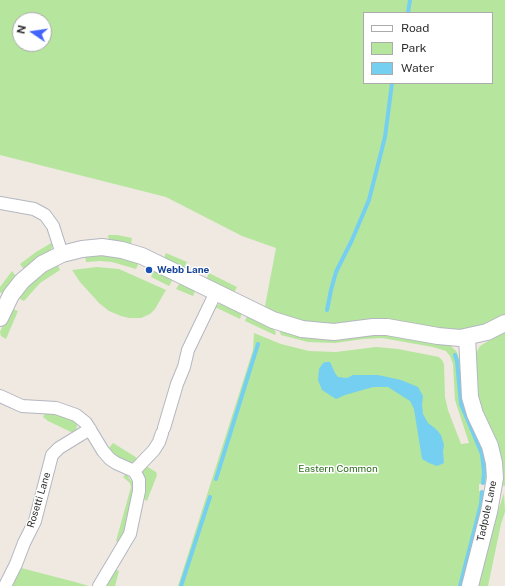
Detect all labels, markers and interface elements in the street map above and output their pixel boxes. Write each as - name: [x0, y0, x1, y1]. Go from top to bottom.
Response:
- north arrow: [12, 12, 52, 52]
- legend: [363, 12, 493, 84]
- text: Road: [401, 21, 429, 35]
- text: N: [14, 24, 28, 35]
- text: Park: [401, 41, 427, 55]
- text: Water: [401, 61, 434, 75]
- place label: Webb Lane: [157, 264, 209, 276]
- marker: Webb Lane: [144, 265, 154, 275]
- park label: Eastern Common: [298, 463, 378, 475]
- street label: Rosetti Lane: [25, 471, 53, 529]
- street label: Tadpole Lane: [475, 479, 499, 543]

